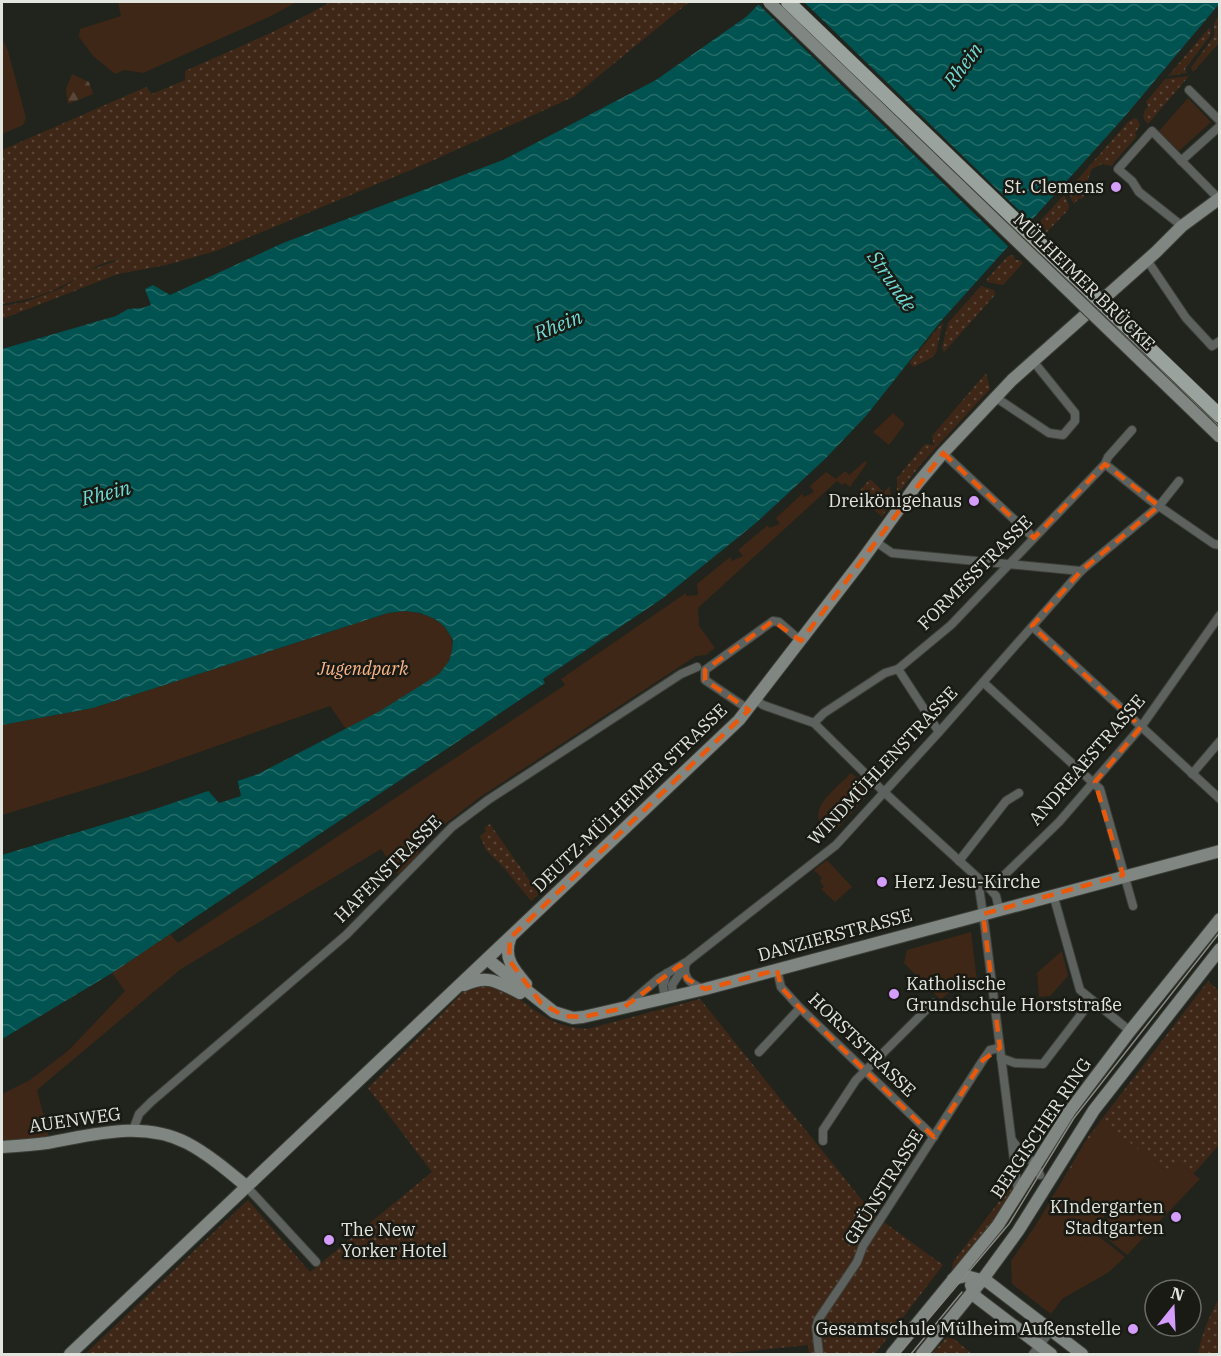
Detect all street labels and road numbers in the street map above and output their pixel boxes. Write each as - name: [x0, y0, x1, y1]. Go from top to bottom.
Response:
- street label: MÜLHEIMER BRÜCKE: [1009, 208, 1160, 355]
- street label: FORMESSTRASSE: [912, 510, 1037, 635]
- street label: WINDMÜHLENSTRASSE: [803, 681, 962, 850]
- street label: ANDREAESTRASSE: [1024, 690, 1150, 830]
- street label: DEUTZ-MÜLHEIMER STRASSE: [528, 699, 732, 897]
- street label: HAFENSTRASSE: [329, 810, 446, 927]
- street label: DANZIERSTRASSE: [755, 903, 915, 966]
- street label: HORSTSTRASSE: [804, 988, 921, 1102]
- street label: BERGISCHER RING: [985, 1053, 1096, 1202]
- street label: AUENWEG: [27, 1102, 122, 1137]
- street label: GRÜNSTRASSE: [839, 1125, 928, 1249]

